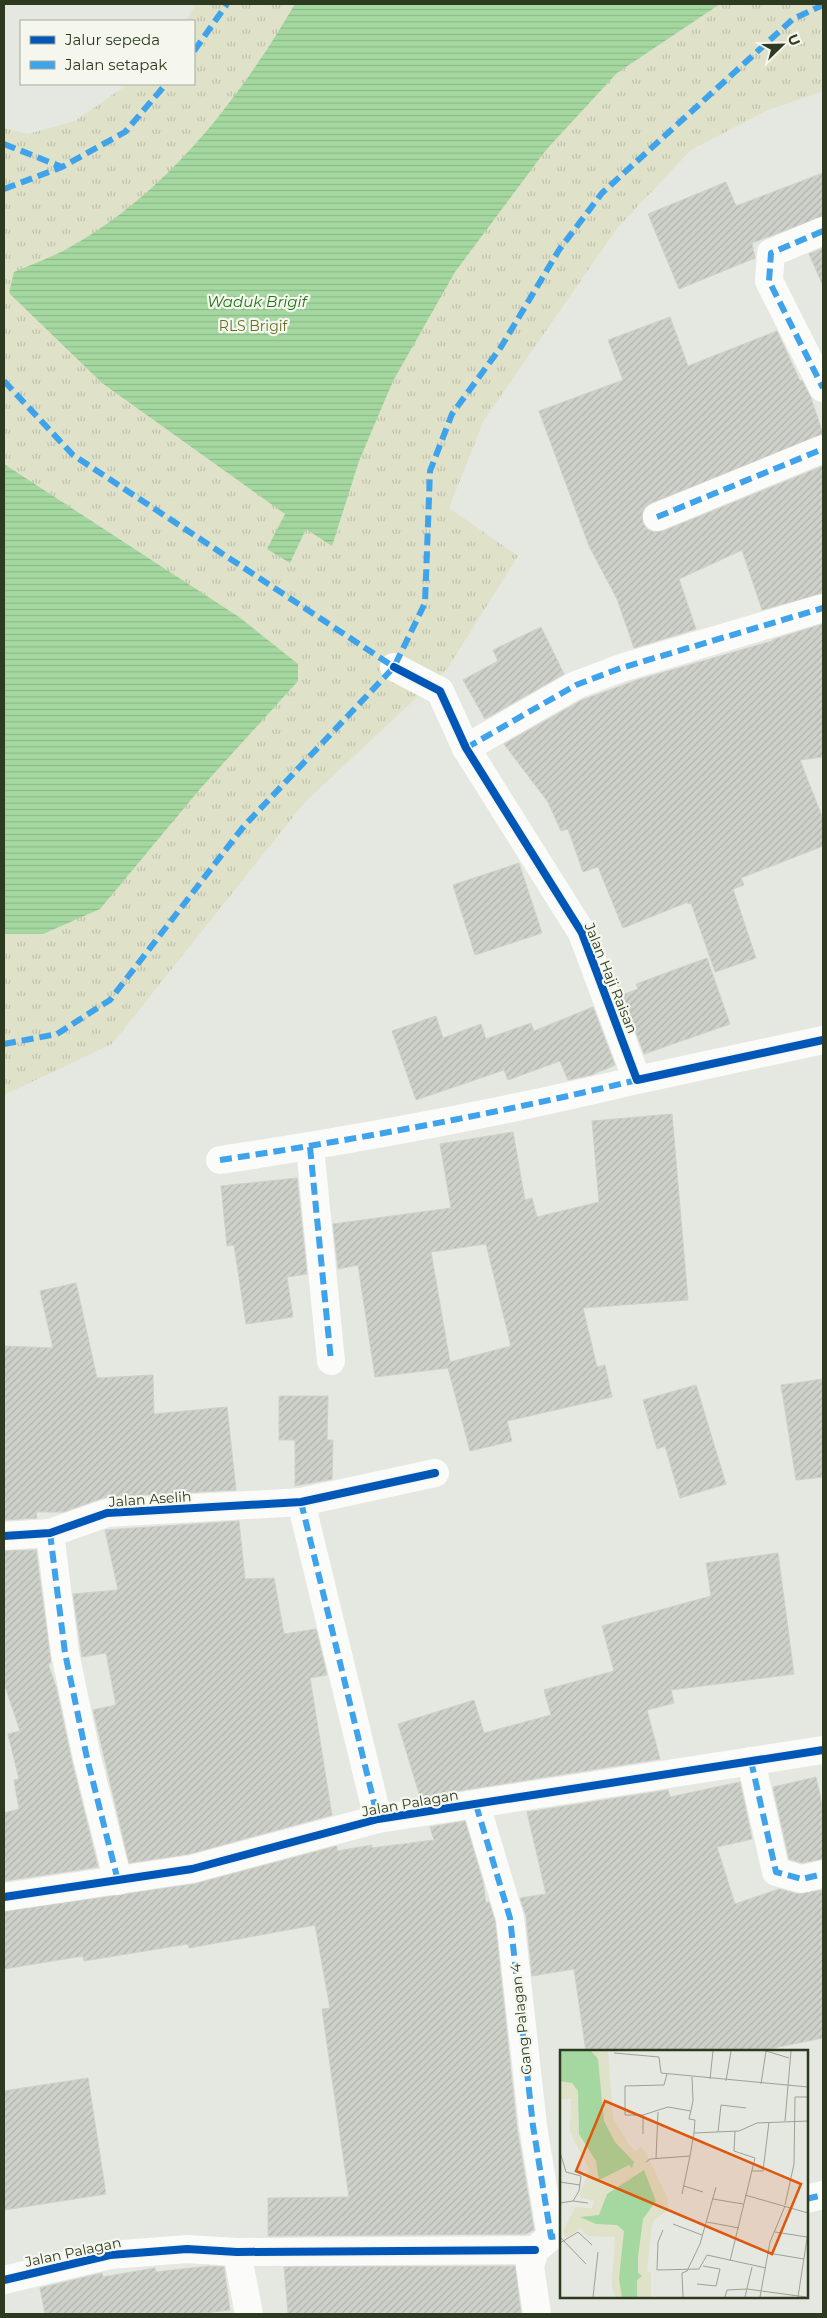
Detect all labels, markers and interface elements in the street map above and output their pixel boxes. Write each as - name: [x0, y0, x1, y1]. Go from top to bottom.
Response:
- legend: [20, 20, 195, 85]
- north arrow: [757, 20, 807, 70]
- text: Jalur sepeda: [64, 30, 160, 49]
- text: U: [784, 31, 804, 49]
- text: Jalan setapak: [64, 55, 167, 74]
- water label: Waduk Brigif: [207, 292, 309, 311]
- park label: RLS Brigif: [219, 317, 288, 335]
- street label: Jalan Haji Raisan: [580, 919, 641, 1036]
- street label: Jalan Aselih: [107, 1487, 192, 1511]
- street label: Jalan Palagan: [359, 1786, 460, 1821]
- street label: Gang Palagan 4: [506, 1962, 536, 2076]
- inset map: [560, 2050, 807, 2298]
- street label: Jalan Palagan: [22, 2233, 123, 2271]

